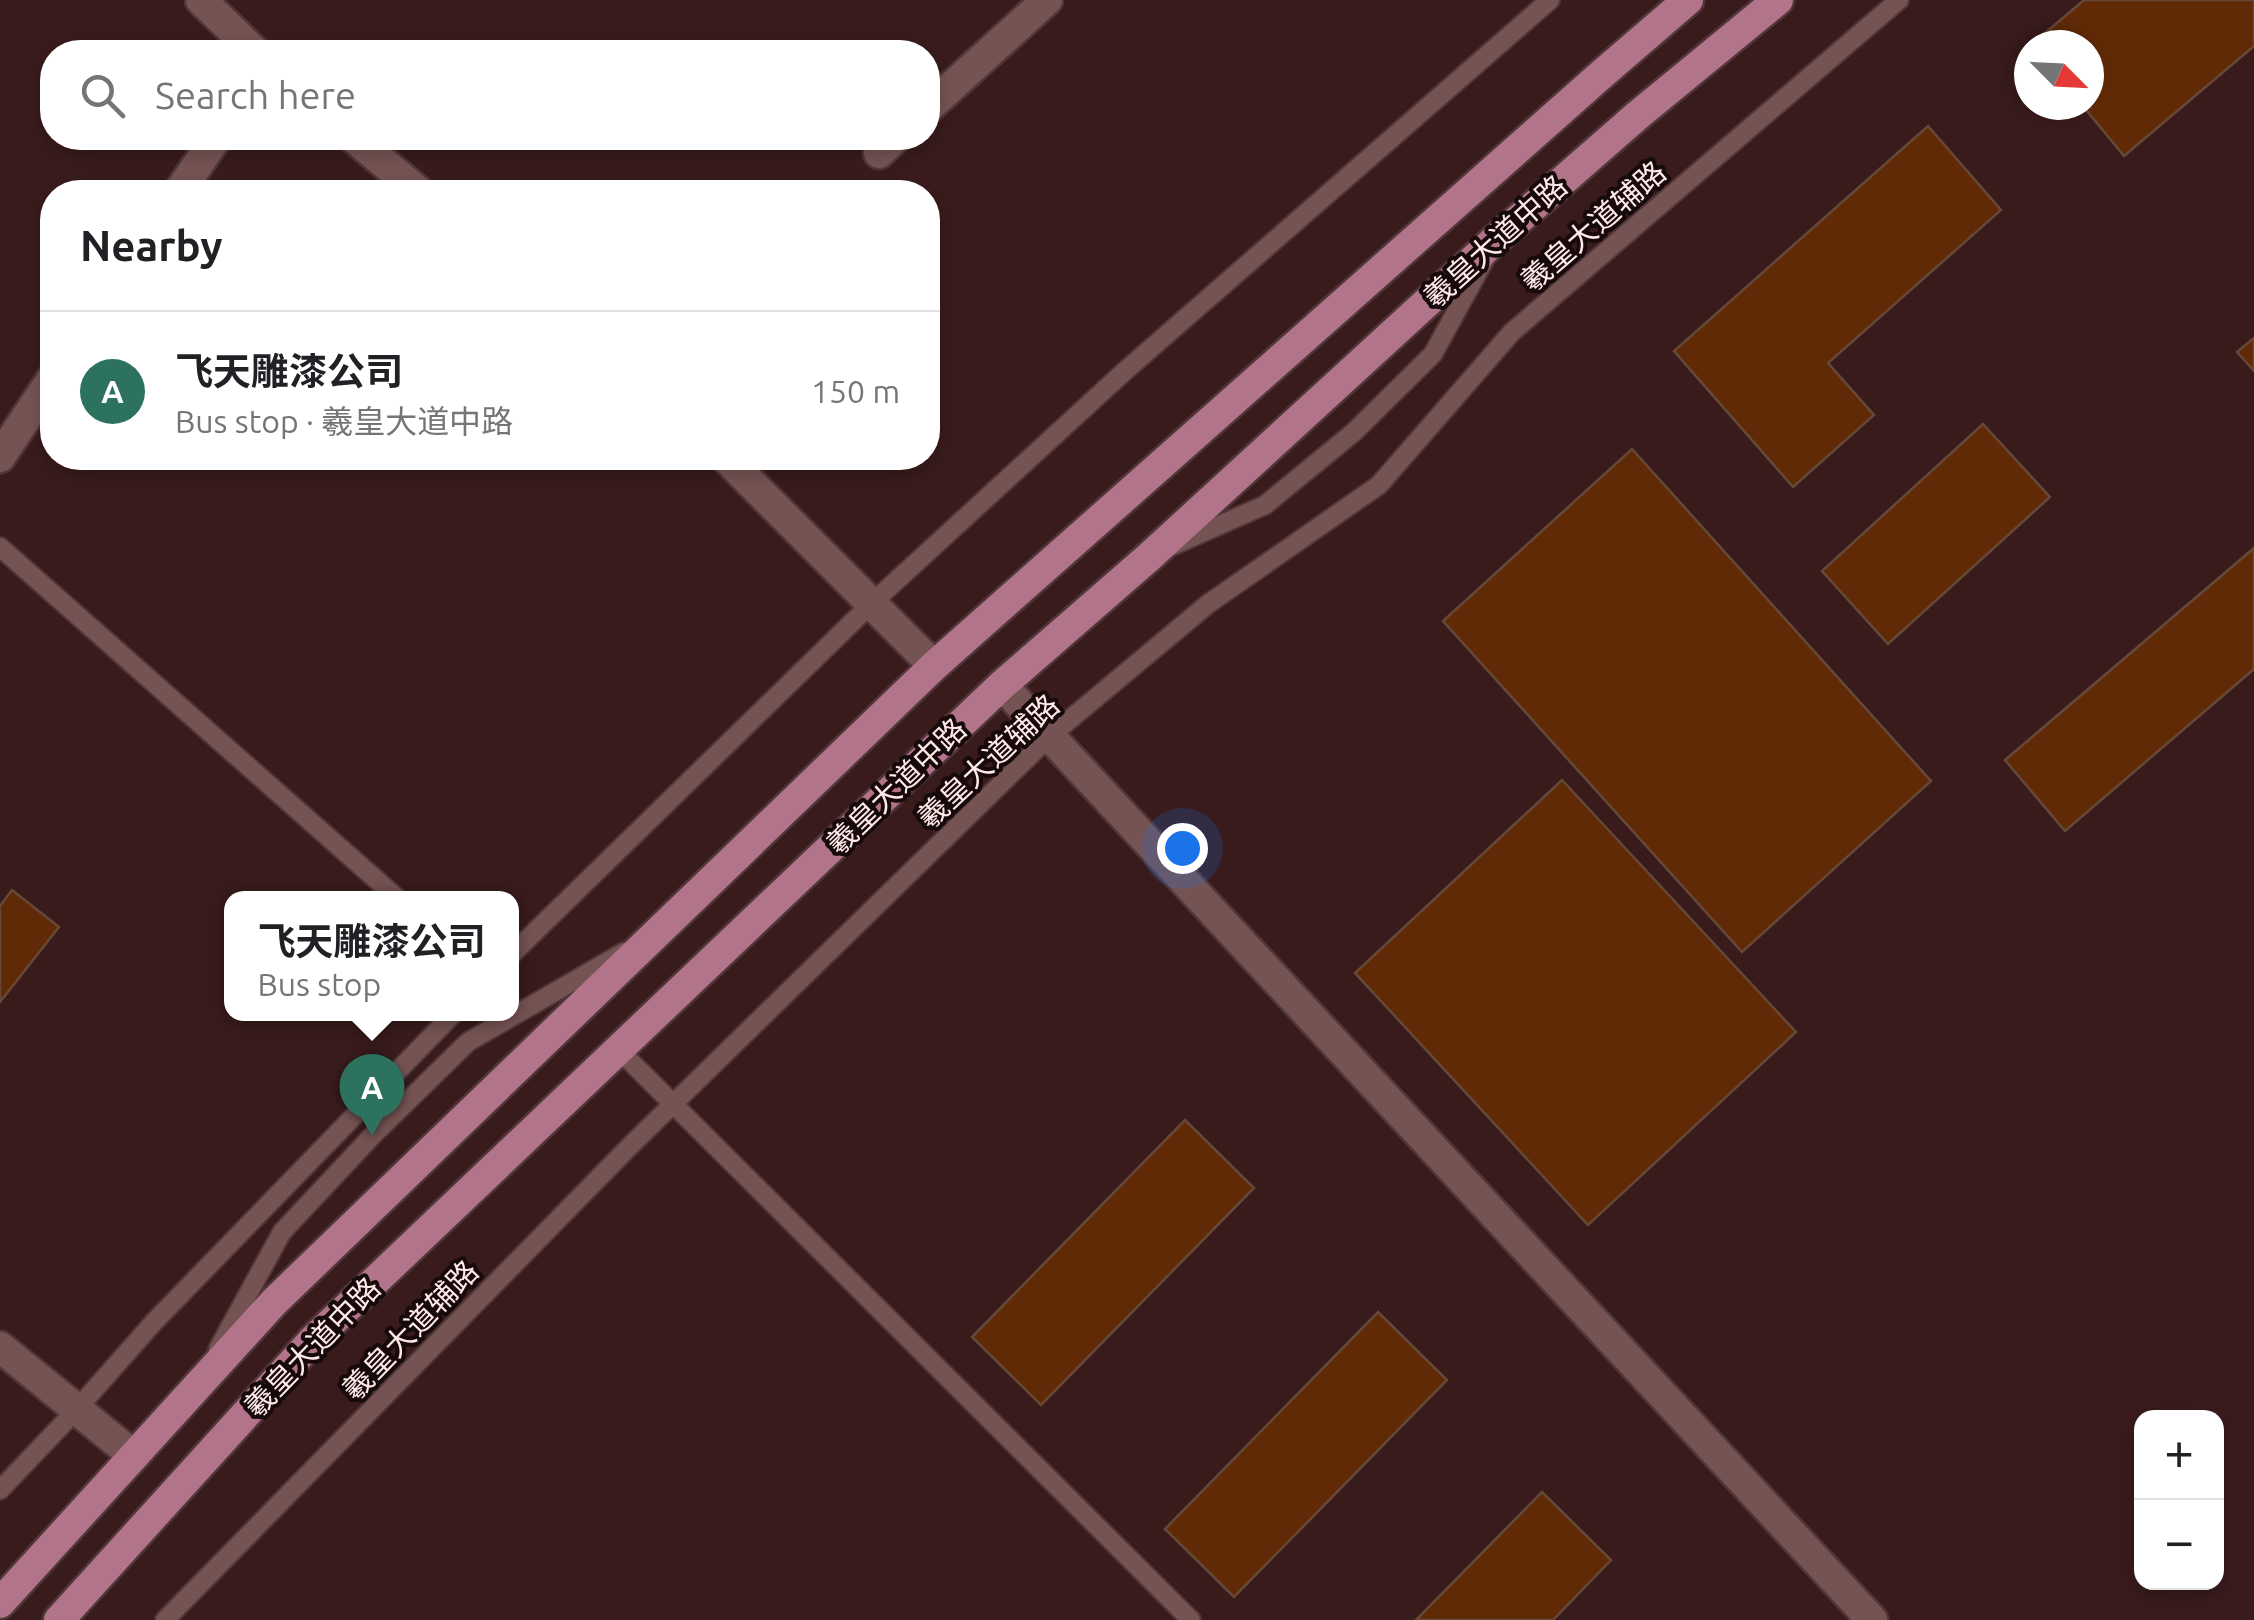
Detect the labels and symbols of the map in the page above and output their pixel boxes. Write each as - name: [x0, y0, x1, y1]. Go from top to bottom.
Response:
- north arrow: [2014, 30, 2104, 120]
- street label: 羲皇大道辅路: [1514, 154, 1672, 298]
- street label: 羲皇大道中路: [1417, 168, 1573, 314]
- street label: 羲皇大道辅路: [911, 687, 1065, 835]
- street label: 羲皇大道中路: [819, 711, 973, 861]
- your location: [1157, 823, 1208, 874]
- pin: A: [340, 1054, 404, 1136]
- street label: 羲皇大道辅路: [335, 1253, 485, 1407]
- street label: 羲皇大道中路: [237, 1270, 387, 1424]

